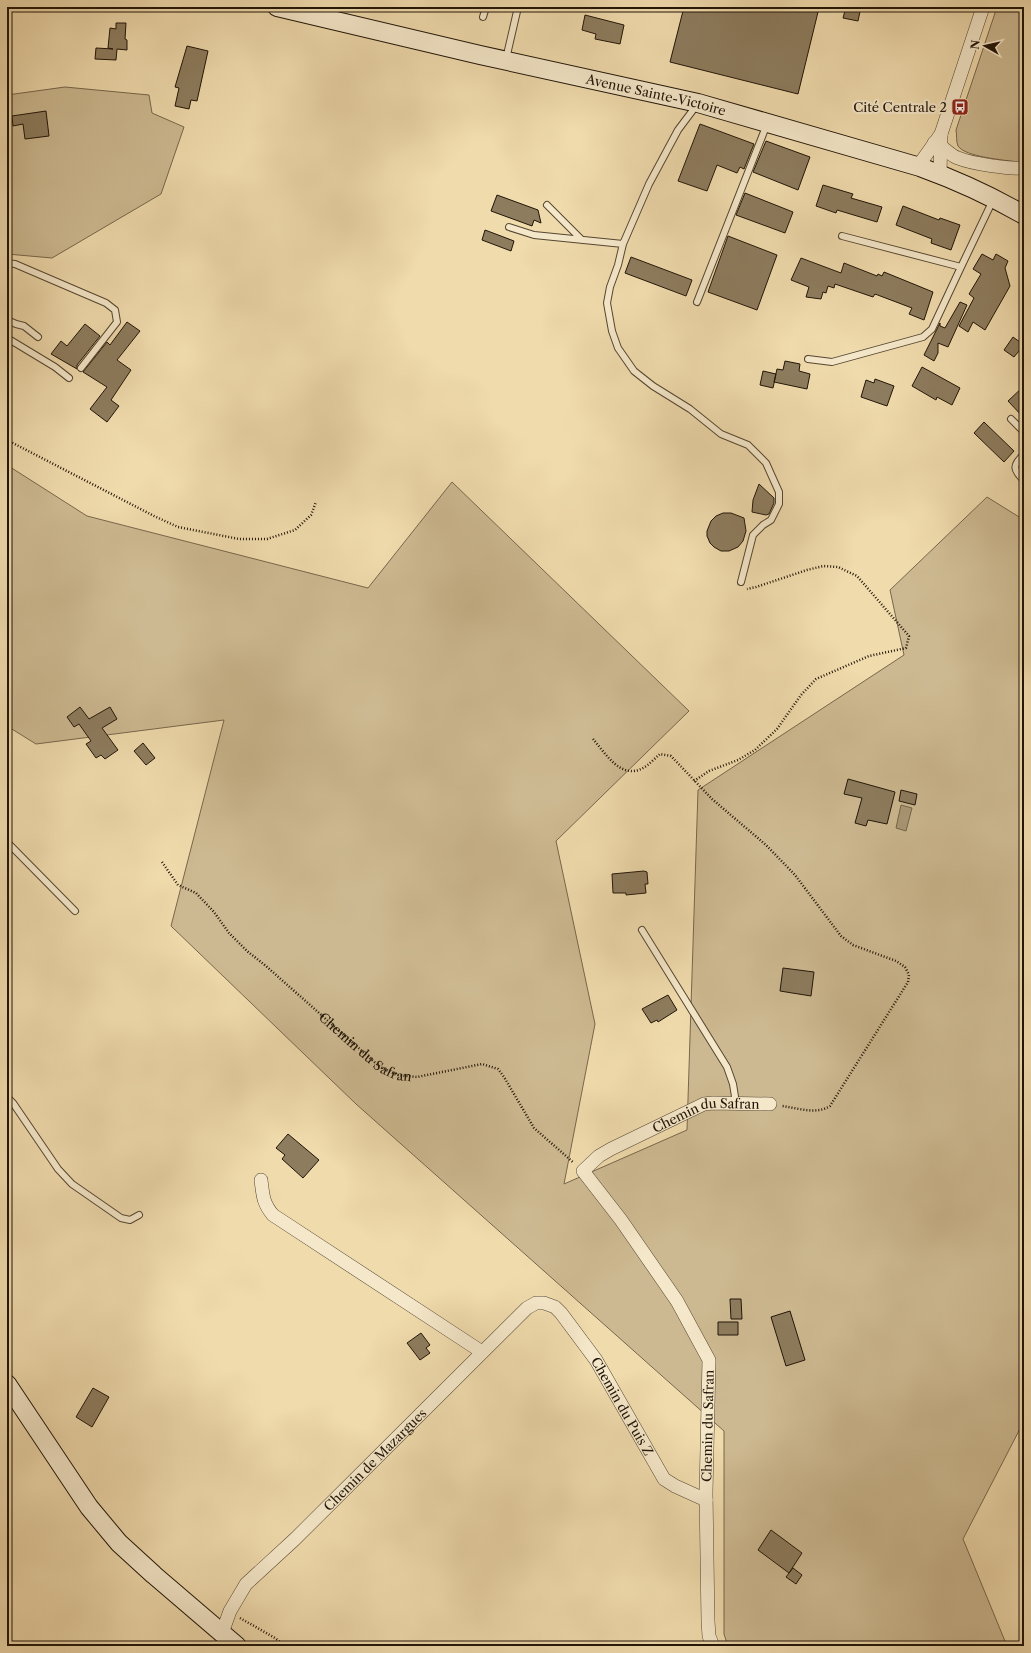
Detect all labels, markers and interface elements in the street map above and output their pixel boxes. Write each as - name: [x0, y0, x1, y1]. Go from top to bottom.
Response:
- north arrow: [965, 26, 1005, 66]
- text: N: [968, 38, 983, 50]
- street label: Avenue Sainte-Victoire: [584, 70, 728, 119]
- bus stop icon: Cité Centrale 2: [950, 97, 970, 117]
- place label: Cité Centrale 2: [853, 99, 947, 115]
- street label: Chemin du Safran: [316, 1009, 412, 1084]
- street label: Chemin du Safran: [649, 1095, 760, 1136]
- street label: Chemin du Puis Z: [588, 1354, 657, 1459]
- street label: Chemin du Safran: [698, 1370, 717, 1482]
- street label: Chemin de Mazargues: [320, 1405, 430, 1514]

